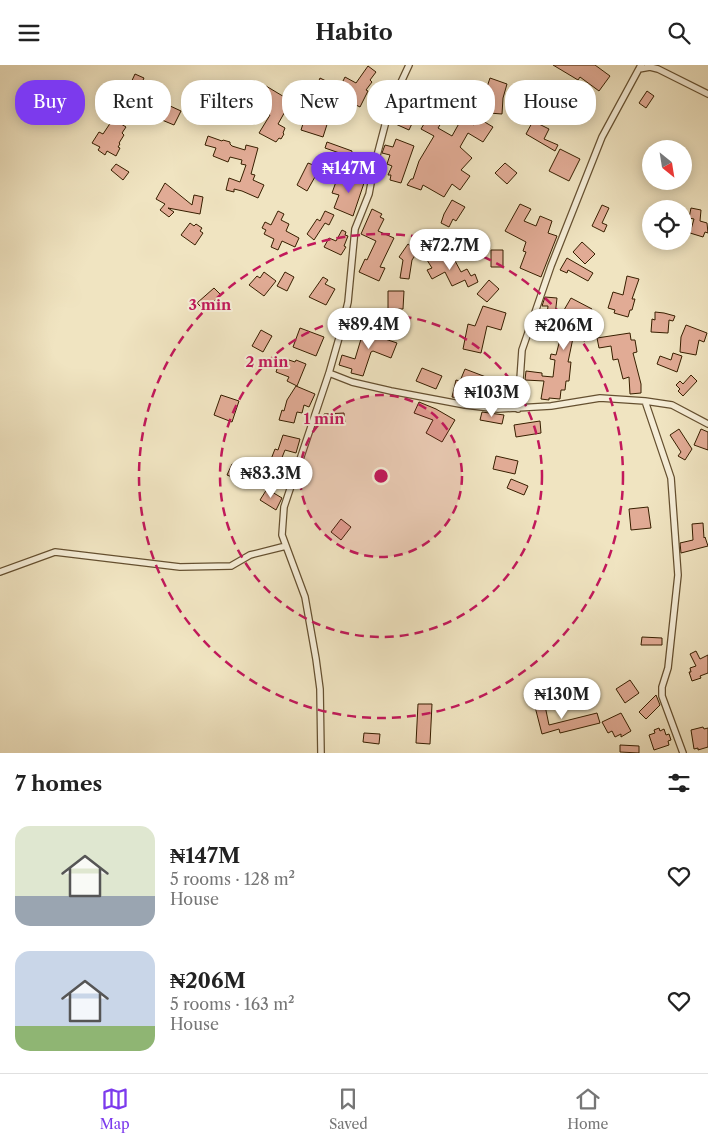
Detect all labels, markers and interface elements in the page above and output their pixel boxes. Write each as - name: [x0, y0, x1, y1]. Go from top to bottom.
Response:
- icon: menu: [15, 19, 43, 47]
- text: Habito: [315, 19, 393, 46]
- icon: search: [665, 19, 693, 47]
- chip: Buy: [15, 80, 85, 125]
- chip: Rent: [95, 80, 171, 125]
- chip: Filters: [181, 80, 272, 125]
- chip: New: [282, 80, 357, 125]
- chip: Apartment: [367, 80, 495, 125]
- chip: House: [505, 80, 596, 125]
- north arrow: [642, 140, 692, 190]
- map controls: [642, 140, 692, 250]
- pin: ₦147M: [314, 151, 384, 194]
- text: ₦147M: [322, 158, 376, 178]
- button: locate: [642, 200, 692, 250]
- pin: ₦72.7M: [409, 229, 491, 271]
- text: ₦72.7M: [421, 235, 479, 255]
- text: 3 min: [189, 295, 232, 314]
- pin: ₦89.4M: [328, 307, 410, 350]
- pin: ₦206M: [529, 309, 599, 351]
- text: ₦89.4M: [338, 314, 400, 334]
- text: ₦206M: [535, 315, 593, 335]
- text: 2 min: [245, 352, 289, 371]
- pin: ₦103M: [457, 375, 527, 418]
- text: ₦103M: [465, 382, 519, 402]
- text: 1 min: [303, 409, 345, 428]
- pin: ₦83.3M: [230, 457, 312, 499]
- text: ₦83.3M: [241, 463, 301, 483]
- centre of rings: [372, 467, 390, 485]
- pin: ₦130M: [527, 677, 597, 720]
- text: ₦130M: [535, 684, 589, 704]
- icon: filters: [665, 769, 693, 797]
- text: 7 homes: [15, 771, 102, 796]
- text: ₦147M: [170, 843, 240, 868]
- icon: home: [55, 846, 115, 906]
- icon: heart: [665, 862, 693, 890]
- text: 5 rooms · 128 m²: [170, 869, 295, 889]
- text: House: [170, 889, 219, 909]
- text: ₦206M: [170, 968, 246, 993]
- icon: home: [55, 971, 115, 1031]
- icon: heart: [665, 987, 693, 1015]
- text: 5 rooms · 163 m²: [170, 994, 295, 1014]
- text: House: [170, 1014, 219, 1034]
- tab: Map: [100, 1085, 130, 1133]
- tab: Saved: [329, 1085, 368, 1133]
- tab: Home: [567, 1085, 608, 1133]

